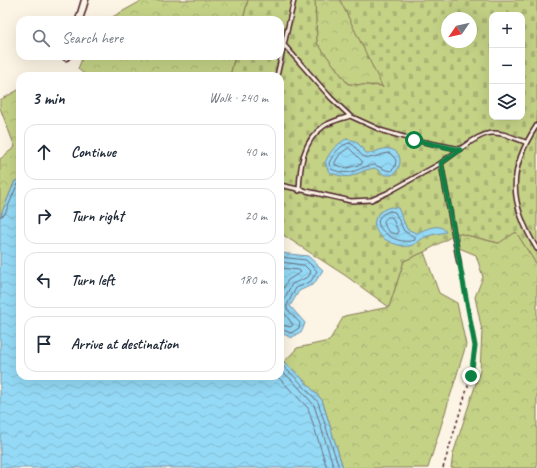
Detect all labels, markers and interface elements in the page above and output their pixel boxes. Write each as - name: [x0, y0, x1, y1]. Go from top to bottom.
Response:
- north arrow: [441, 12, 477, 48]
- map controls: [489, 12, 525, 120]
- button: +: [489, 12, 525, 48]
- search box: [16, 16, 284, 60]
- icon: search: [30, 27, 52, 49]
- text: Search here: [62, 29, 123, 48]
- button: −: [489, 48, 525, 84]
- button: layers: [489, 84, 525, 120]
- text: 3 min: [32, 88, 65, 109]
- text: Walk · 240 m: [209, 90, 268, 106]
- route start: [405, 131, 423, 149]
- icon: ahead: [33, 141, 55, 163]
- text: Continue: [71, 143, 116, 162]
- text: 40 m: [245, 144, 267, 160]
- icon: right: [33, 205, 55, 227]
- text: Turn right: [71, 207, 124, 226]
- text: 20 m: [245, 208, 267, 224]
- icon: left: [33, 269, 55, 291]
- text: Turn left: [71, 271, 114, 290]
- text: 180 m: [239, 272, 267, 288]
- icon: arrive: [33, 333, 55, 355]
- text: Arrive at destination: [71, 335, 178, 354]
- route end: [462, 367, 480, 385]

